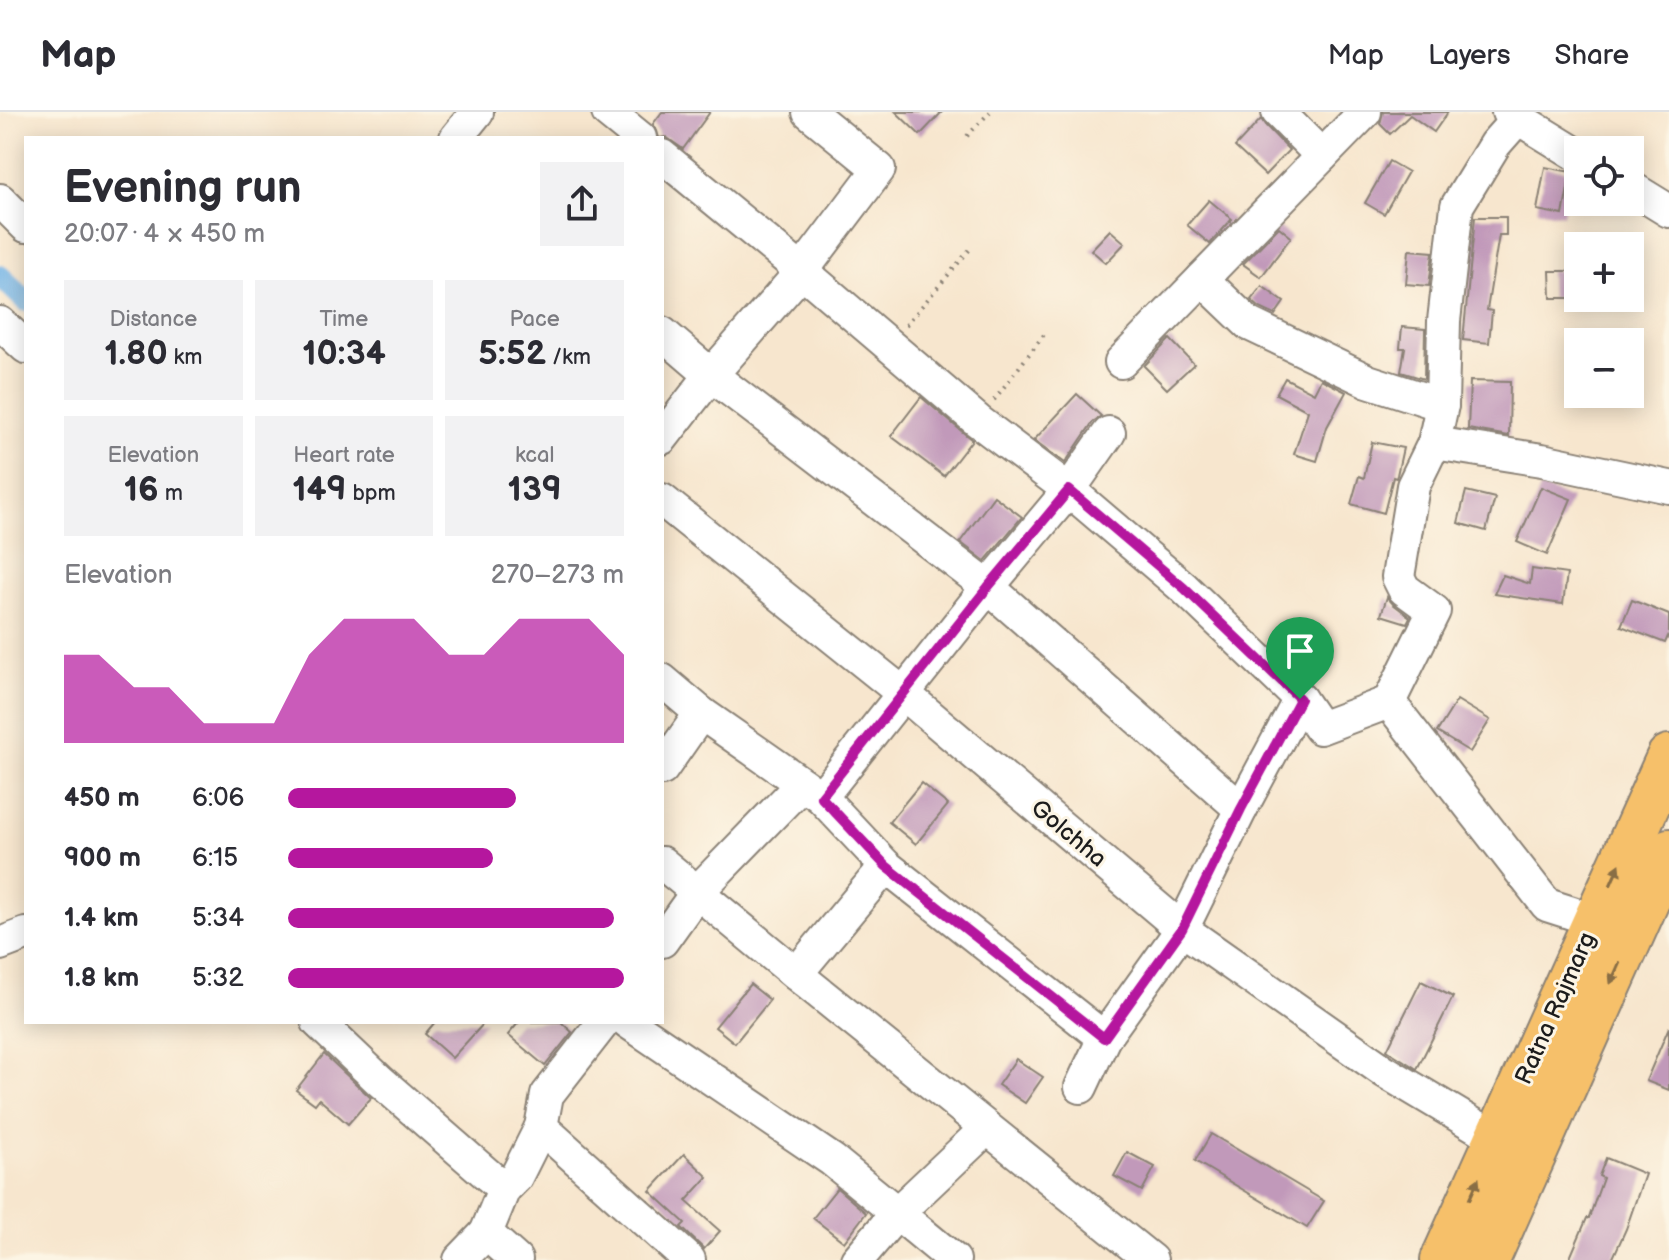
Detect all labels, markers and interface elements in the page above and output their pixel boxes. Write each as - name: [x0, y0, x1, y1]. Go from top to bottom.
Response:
- text: Map: [40, 33, 116, 78]
- text: Map: [1328, 39, 1384, 72]
- text: Layers: [1428, 39, 1511, 72]
- text: Share: [1555, 39, 1629, 72]
- map controls: [1564, 136, 1644, 408]
- button: locate: [1564, 136, 1644, 216]
- text: Evening run: [64, 162, 301, 215]
- button: share: [540, 162, 624, 246]
- text: 20:07 · 4 × 450 m: [64, 219, 265, 250]
- button: +: [1564, 232, 1644, 312]
- text: Distance: [109, 306, 197, 333]
- text: Time: [320, 306, 368, 333]
- text: Pace: [510, 306, 560, 333]
- button: −: [1564, 328, 1644, 408]
- text: 1.80: [104, 333, 168, 374]
- text: 10:34: [302, 333, 386, 374]
- text: 5:52: [478, 333, 546, 374]
- text: km: [168, 344, 203, 371]
- text: /km: [546, 344, 591, 371]
- text: Elevation: [107, 442, 199, 469]
- text: Heart rate: [293, 442, 395, 469]
- text: kcal: [515, 442, 554, 469]
- text: 16: [124, 469, 159, 510]
- text: 149: [292, 469, 346, 510]
- text: 139: [508, 469, 562, 510]
- text: m: [159, 480, 183, 507]
- text: bpm: [346, 480, 396, 507]
- text: Elevation: [64, 560, 172, 591]
- text: 270–273 m: [491, 560, 624, 591]
- pin: [1266, 617, 1334, 699]
- icon: arrive: [1278, 629, 1322, 673]
- text: 450 m: [64, 783, 140, 814]
- text: 6:06: [192, 783, 244, 814]
- street label: Golchha: [1025, 793, 1112, 873]
- text: 900 m: [64, 843, 141, 874]
- text: 6:15: [192, 843, 238, 874]
- one-way arrow: [1608, 863, 1622, 886]
- text: 1.4 km: [64, 903, 139, 934]
- text: 5:34: [192, 903, 244, 934]
- street label: Ratna Rajmarg: [1509, 928, 1602, 1089]
- one-way arrow: [1608, 962, 1621, 985]
- text: 1.8 km: [64, 963, 139, 994]
- text: 5:32: [192, 963, 243, 994]
- one-way arrow: [1467, 1177, 1481, 1200]

